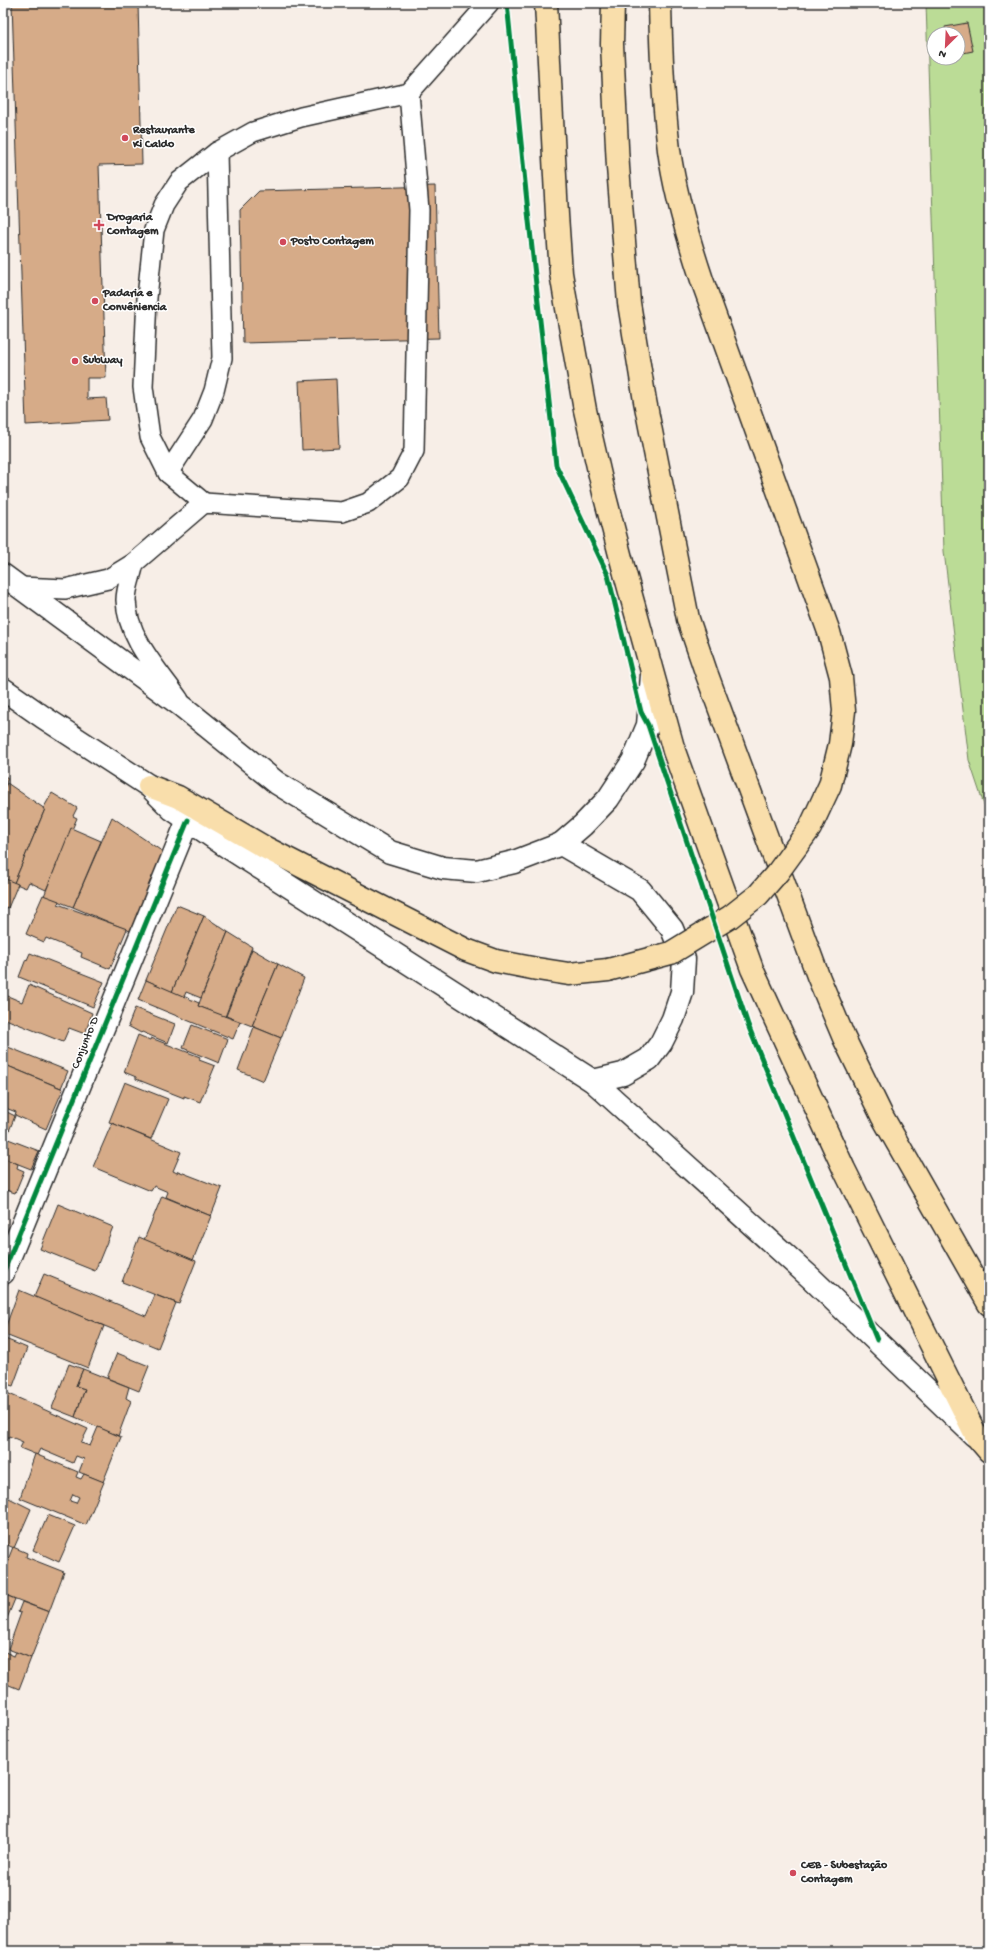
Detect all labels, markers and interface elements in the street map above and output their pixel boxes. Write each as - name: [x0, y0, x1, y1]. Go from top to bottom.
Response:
- north arrow: [926, 26, 966, 66]
- text: N: [937, 46, 948, 60]
- place label: Restaurante Ki Caldo: [132, 124, 196, 152]
- marker: Restaurante Ki Caldo: [120, 133, 130, 143]
- place label: Drogaria Contagem: [106, 211, 159, 239]
- marker: Drogaria Contagem: [94, 220, 104, 230]
- place label: Posto Contagem: [290, 235, 374, 249]
- marker: Posto Contagem: [278, 237, 288, 247]
- place label: Padaria e Convêniencia: [102, 287, 168, 315]
- marker: Padaria e Convêniencia: [90, 296, 100, 306]
- place label: Subway: [83, 354, 122, 368]
- marker: Subway: [70, 356, 80, 366]
- street label: Conjunto D: [69, 1015, 103, 1071]
- place label: CEB - Subestação Contagem: [800, 1859, 888, 1887]
- marker: CEB - Subestação Contagem: [788, 1868, 798, 1878]

